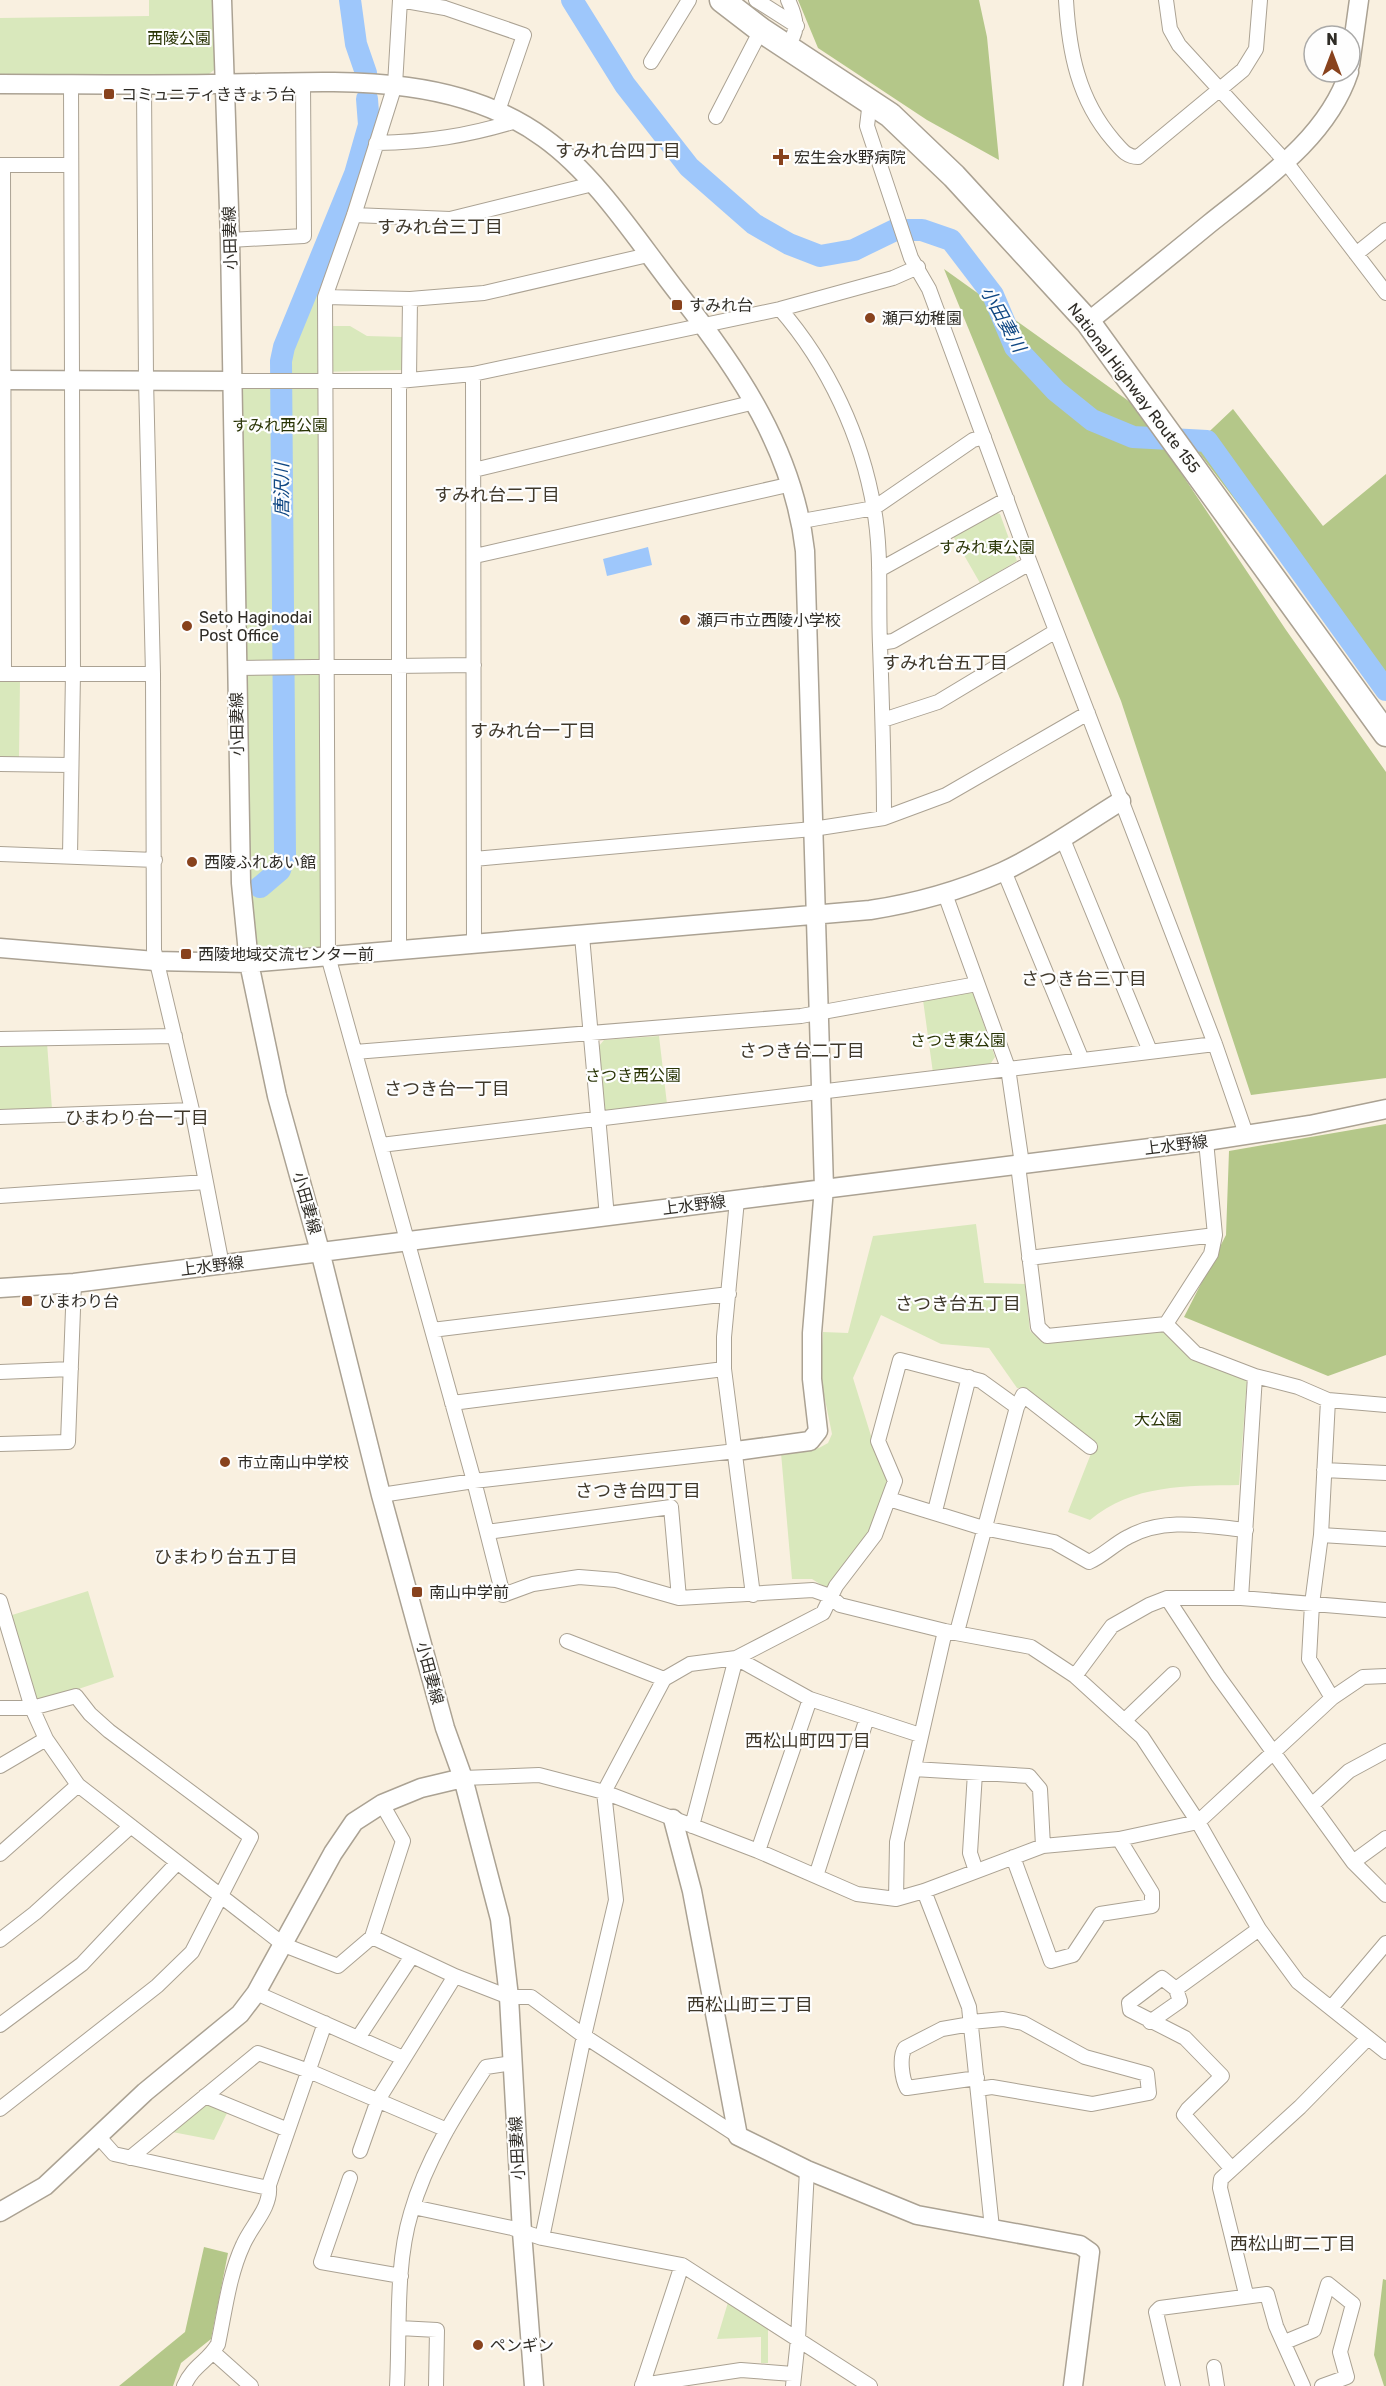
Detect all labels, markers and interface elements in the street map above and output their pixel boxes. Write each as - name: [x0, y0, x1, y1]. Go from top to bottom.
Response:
- north arrow: [1302, 24, 1362, 84]
- park label: 西陵公園: [147, 29, 211, 48]
- text: N: [1326, 30, 1338, 49]
- place label: コミュニティききょう台: [121, 85, 296, 104]
- marker: コミュニティききょう台: [102, 87, 116, 101]
- district label: すみれ台四丁目: [555, 140, 681, 162]
- marker: 宏生会水野病院: [772, 148, 790, 166]
- place label: 宏生会水野病院: [794, 148, 906, 167]
- street label: 小田妻線: [219, 206, 241, 270]
- district label: すみれ台三丁目: [377, 216, 503, 238]
- water label: 小田妻川: [976, 282, 1031, 358]
- place label: すみれ台: [689, 296, 753, 315]
- marker: すみれ台: [670, 298, 684, 312]
- street label: National Highway Route 155: [1064, 299, 1204, 477]
- place label: 瀬戸幼稚園: [882, 309, 962, 328]
- marker: 瀬戸幼稚園: [863, 311, 877, 325]
- park label: すみれ西公園: [232, 416, 328, 435]
- water label: 唐沢川: [271, 461, 293, 517]
- district label: すみれ台二丁目: [434, 484, 560, 506]
- park label: すみれ東公園: [939, 538, 1035, 557]
- place label: Seto Haginodai Post Office: [199, 608, 312, 645]
- place label: 瀬戸市立西陵小学校: [697, 611, 841, 630]
- marker: 瀬戸市立西陵小学校: [678, 613, 692, 627]
- marker: Seto Haginodai Post Office: [180, 619, 194, 633]
- district label: すみれ台五丁目: [882, 652, 1008, 674]
- street label: 小田妻線: [227, 692, 247, 756]
- district label: すみれ台一丁目: [470, 720, 596, 742]
- place label: 西陵ふれあい館: [204, 853, 316, 872]
- marker: 西陵ふれあい館: [185, 855, 199, 869]
- place label: 西陵地域交流センター前: [198, 945, 374, 964]
- marker: 西陵地域交流センター前: [179, 947, 193, 961]
- district label: さつき台三丁目: [1021, 968, 1147, 990]
- park label: さつき東公園: [910, 1031, 1006, 1050]
- district label: さつき台二丁目: [739, 1040, 865, 1062]
- park label: さつき西公園: [585, 1066, 681, 1085]
- district label: さつき台一丁目: [384, 1078, 510, 1100]
- district label: ひまわり台一丁目: [65, 1107, 209, 1129]
- street label: 上水野線: [1143, 1132, 1209, 1158]
- street label: 小田妻線: [289, 1170, 325, 1236]
- street label: 上水野線: [661, 1192, 727, 1218]
- street label: 上水野線: [179, 1253, 245, 1279]
- place label: ひまわり台: [39, 1292, 119, 1311]
- district label: さつき台五丁目: [895, 1293, 1021, 1315]
- marker: ひまわり台: [20, 1294, 34, 1308]
- park label: 大公園: [1134, 1410, 1182, 1429]
- place label: 市立南山中学校: [237, 1453, 349, 1472]
- marker: 市立南山中学校: [218, 1455, 232, 1469]
- district label: さつき台四丁目: [575, 1480, 701, 1502]
- district label: ひまわり台五丁目: [154, 1546, 298, 1568]
- place label: 南山中学前: [429, 1583, 509, 1602]
- marker: 南山中学前: [410, 1585, 424, 1599]
- street label: 小田妻線: [413, 1640, 447, 1706]
- district label: 西松山町四丁目: [745, 1730, 871, 1752]
- district label: 西松山町三丁目: [687, 1994, 813, 2016]
- street label: 小田妻線: [506, 2116, 528, 2180]
- district label: 西松山町二丁目: [1230, 2233, 1356, 2255]
- place label: ペンギン: [490, 2336, 554, 2355]
- marker: ペンギン: [471, 2338, 485, 2352]

